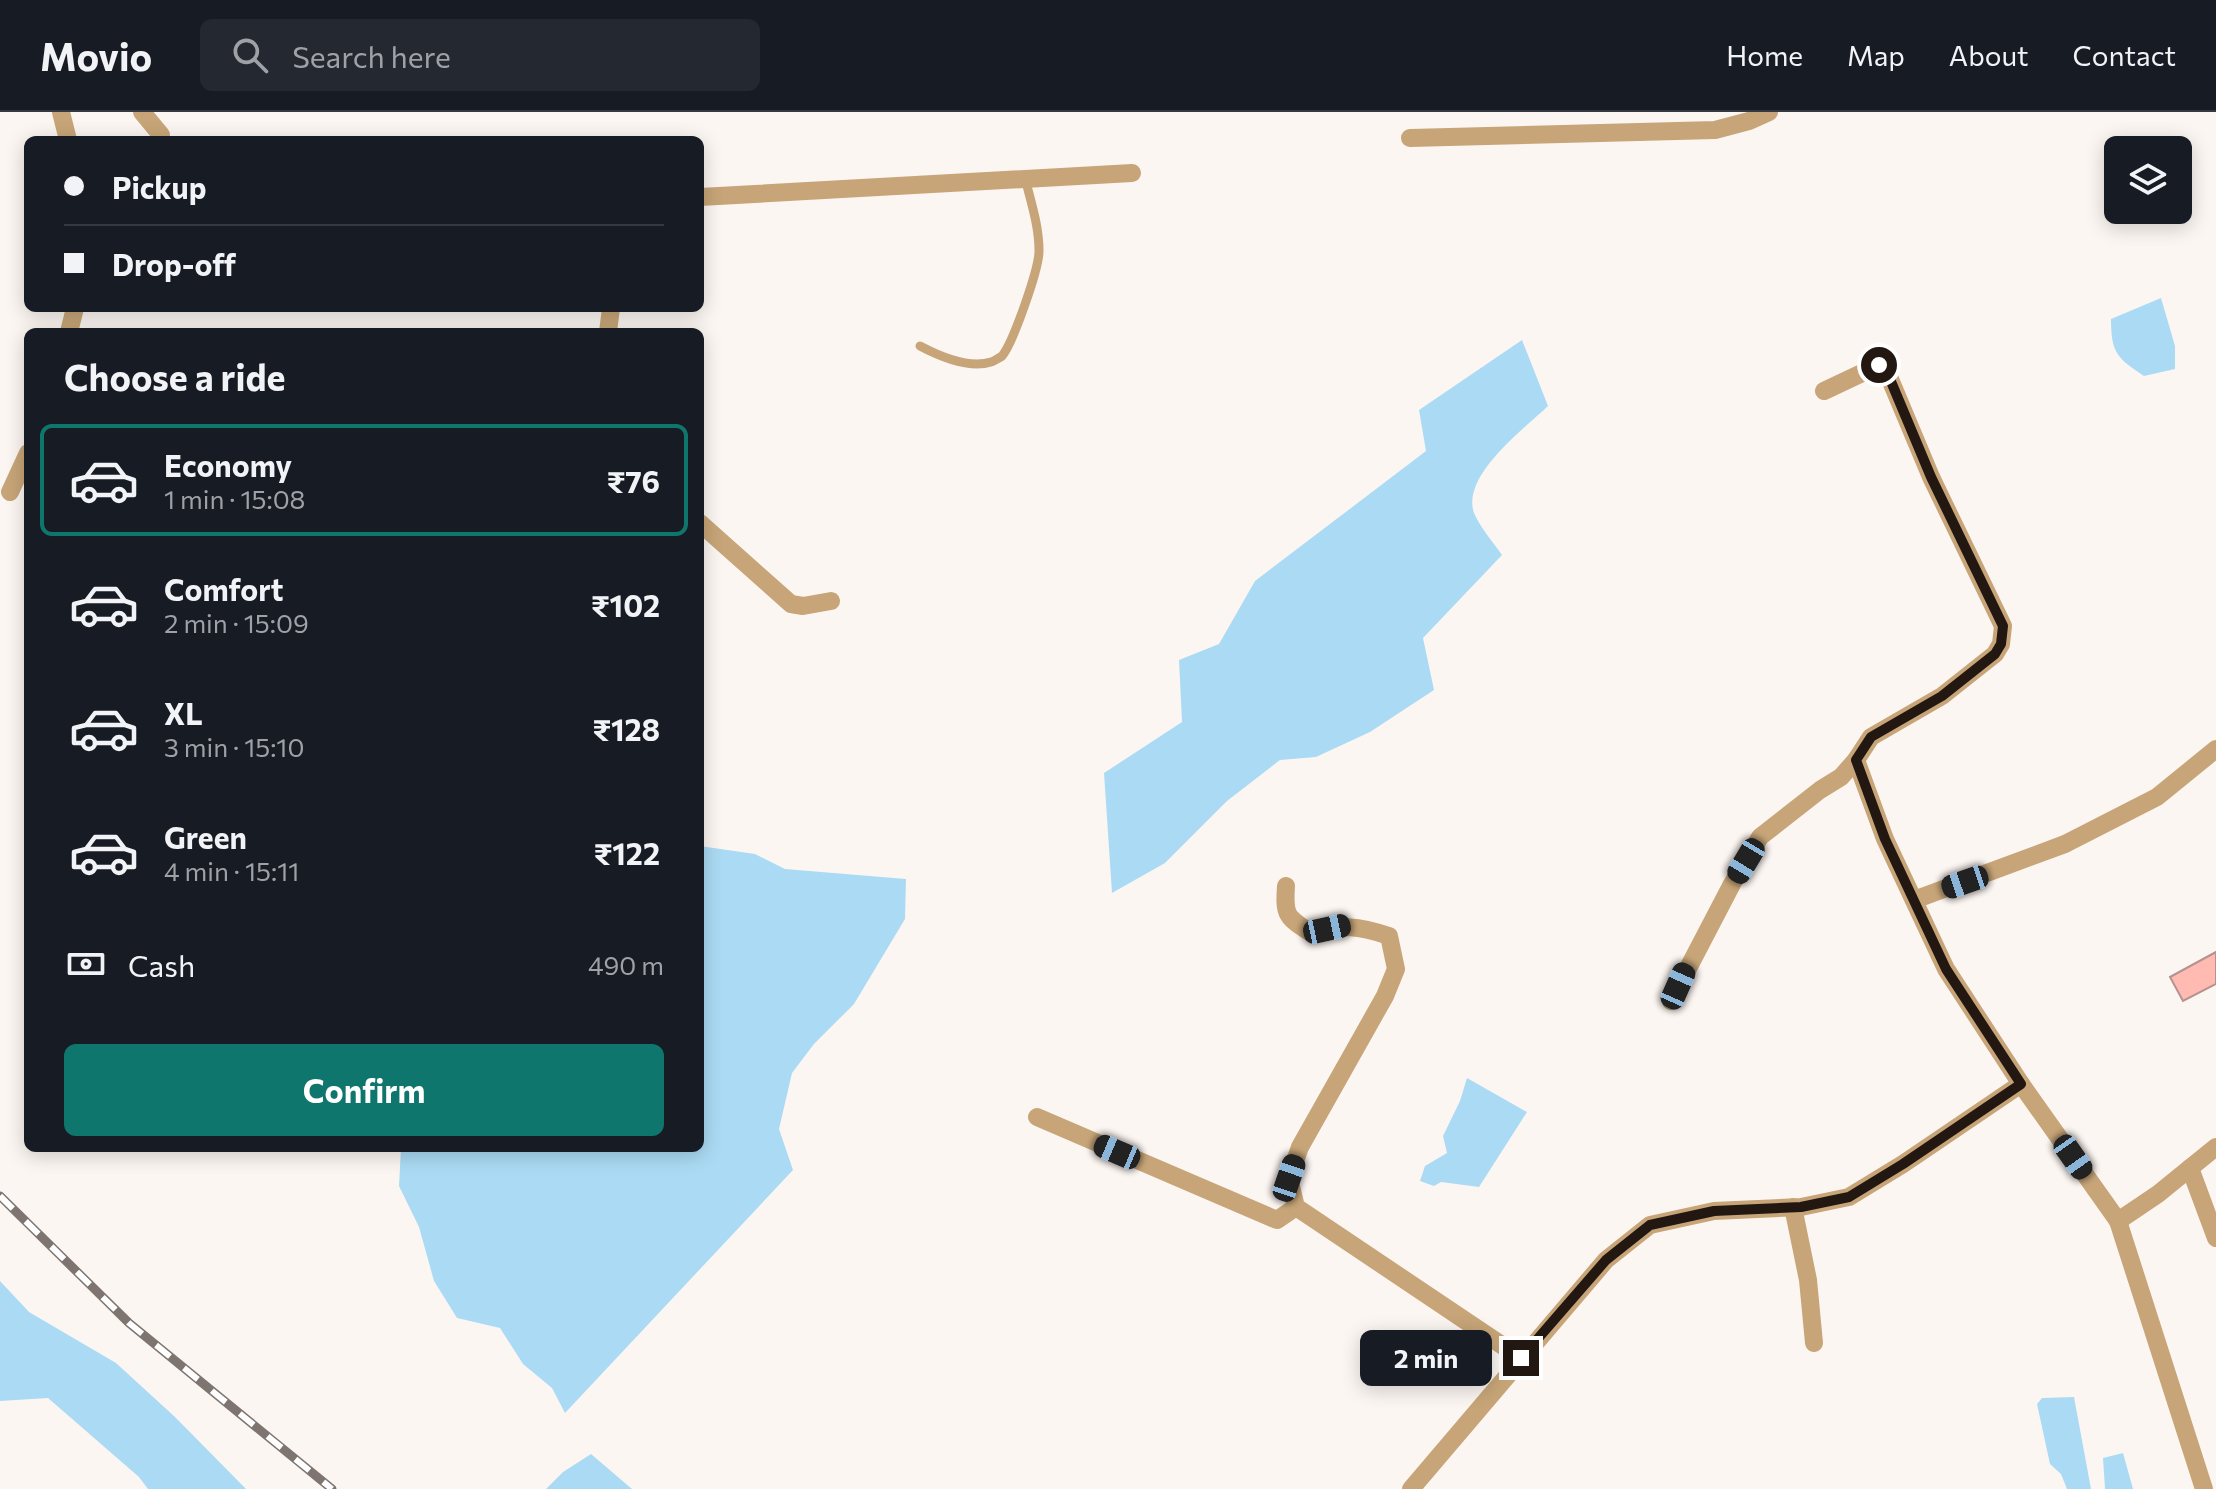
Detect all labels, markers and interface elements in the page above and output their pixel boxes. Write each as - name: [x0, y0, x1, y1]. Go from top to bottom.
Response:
- search box: [200, 19, 760, 91]
- text: Movio: [40, 32, 152, 79]
- icon: search: [228, 33, 272, 77]
- text: Search here: [292, 37, 451, 74]
- text: Home: [1726, 38, 1803, 72]
- text: Map: [1847, 38, 1905, 72]
- text: About: [1949, 38, 2029, 72]
- text: Contact: [2073, 38, 2176, 72]
- map controls: [2104, 136, 2192, 224]
- button: layers: [2104, 136, 2192, 224]
- text: Pickup: [112, 168, 206, 205]
- text: Drop-off: [112, 245, 236, 282]
- route start: [1861, 347, 1897, 383]
- text: Choose a ride: [64, 354, 285, 398]
- icon: car: [68, 444, 140, 516]
- text: Economy: [164, 446, 292, 483]
- text: ₹76: [607, 462, 660, 499]
- text: 1 min · 15:08: [164, 483, 305, 514]
- icon: car: [68, 568, 140, 640]
- text: Comfort: [164, 570, 283, 607]
- text: ₹102: [591, 586, 660, 623]
- text: 2 min · 15:09: [164, 607, 309, 638]
- icon: car: [68, 692, 140, 764]
- text: XL: [164, 694, 203, 731]
- text: ₹128: [592, 710, 660, 747]
- text: 3 min · 15:10: [164, 731, 304, 762]
- icon: car: [68, 816, 140, 888]
- text: Green: [164, 818, 247, 855]
- text: ₹122: [594, 834, 660, 871]
- car: [1723, 834, 1769, 888]
- text: 4 min · 15:11: [164, 855, 299, 886]
- car: [1938, 863, 1992, 901]
- car: [1301, 912, 1353, 946]
- icon: cash: [64, 942, 108, 986]
- text: Cash: [128, 946, 195, 983]
- text: 490 m: [588, 949, 664, 980]
- car: [1657, 959, 1699, 1013]
- button: Confirm: [64, 1044, 664, 1136]
- car: [2049, 1130, 2097, 1184]
- car: [1090, 1132, 1144, 1172]
- car: [1270, 1151, 1308, 1205]
- callout: 2 min: [1361, 1330, 1493, 1386]
- route end: [1503, 1340, 1539, 1376]
- text: 2 min: [1394, 1342, 1458, 1373]

